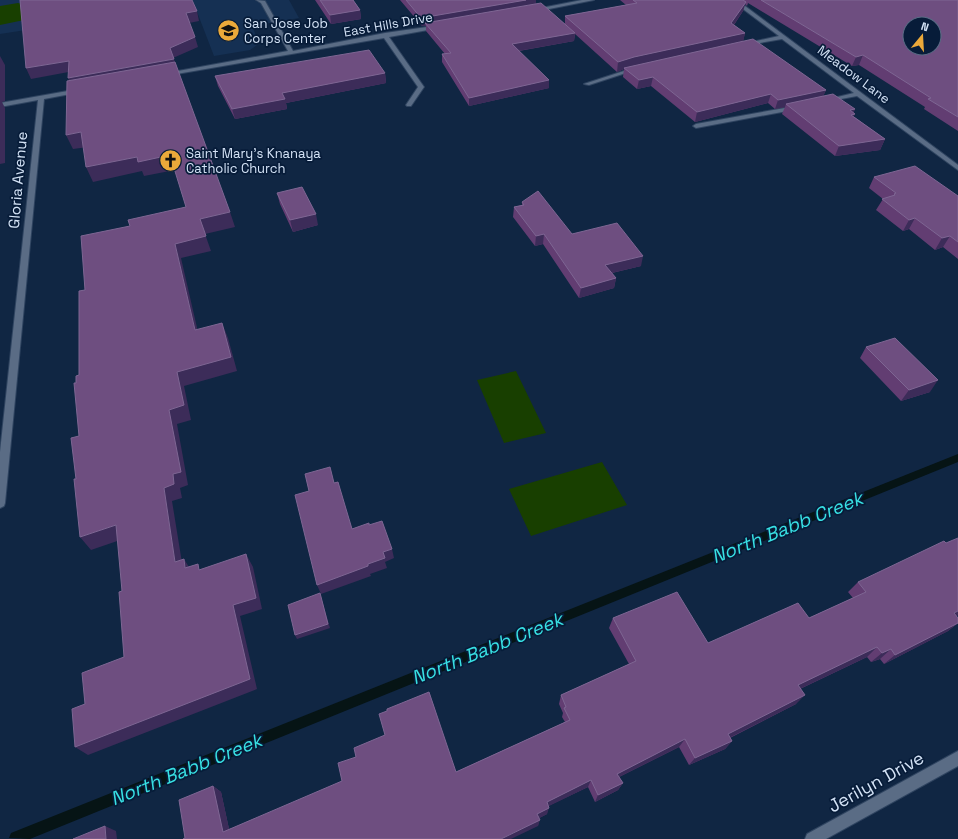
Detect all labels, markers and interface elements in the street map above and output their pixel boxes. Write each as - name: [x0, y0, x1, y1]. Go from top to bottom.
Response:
- street label: East Hills Drive: [342, 8, 434, 41]
- place label: San Jose Job Corps Center: [244, 15, 328, 47]
- north arrow: [902, 16, 942, 56]
- school or university icon: San Jose Job Corps Center: [216, 17, 242, 43]
- text: N: [919, 19, 931, 34]
- street label: Meadow Lane: [814, 42, 893, 107]
- street label: Gloria Avenue: [4, 130, 31, 229]
- place label: Saint Mary’s Knanaya Catholic Church: [186, 145, 321, 177]
- church icon: Saint Mary’s Knanaya Catholic Church: [158, 147, 184, 173]
- water label: North Babb Creek: [708, 485, 869, 569]
- water label: North Babb Creek: [408, 606, 569, 690]
- water label: North Babb Creek: [107, 727, 268, 811]
- street label: Jerilyn Drive: [824, 746, 928, 817]

